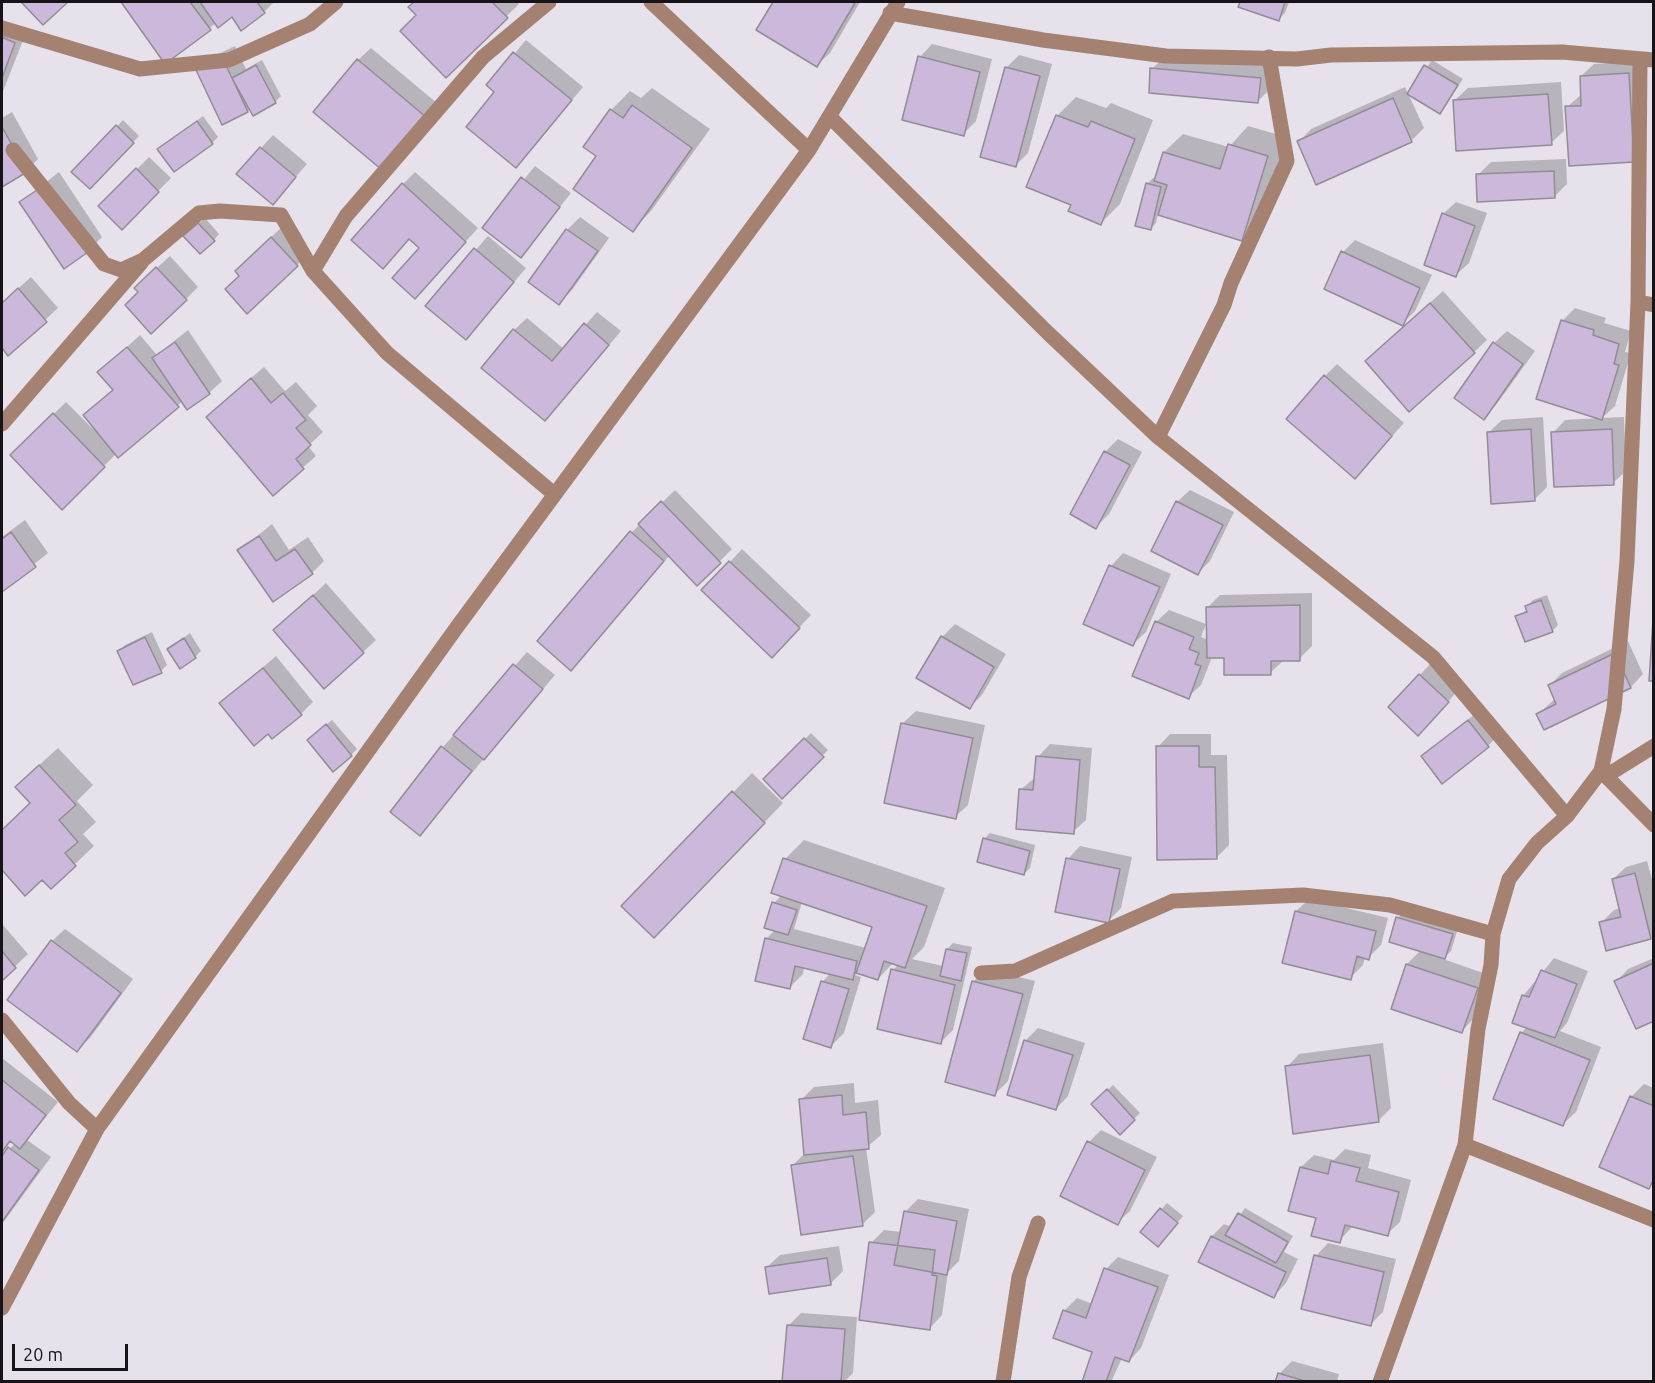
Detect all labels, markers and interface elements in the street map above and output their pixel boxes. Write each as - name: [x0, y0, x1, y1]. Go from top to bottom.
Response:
- scale bar: [15, 1332, 130, 1370]
- text: 20 m: [23, 1344, 63, 1364]

